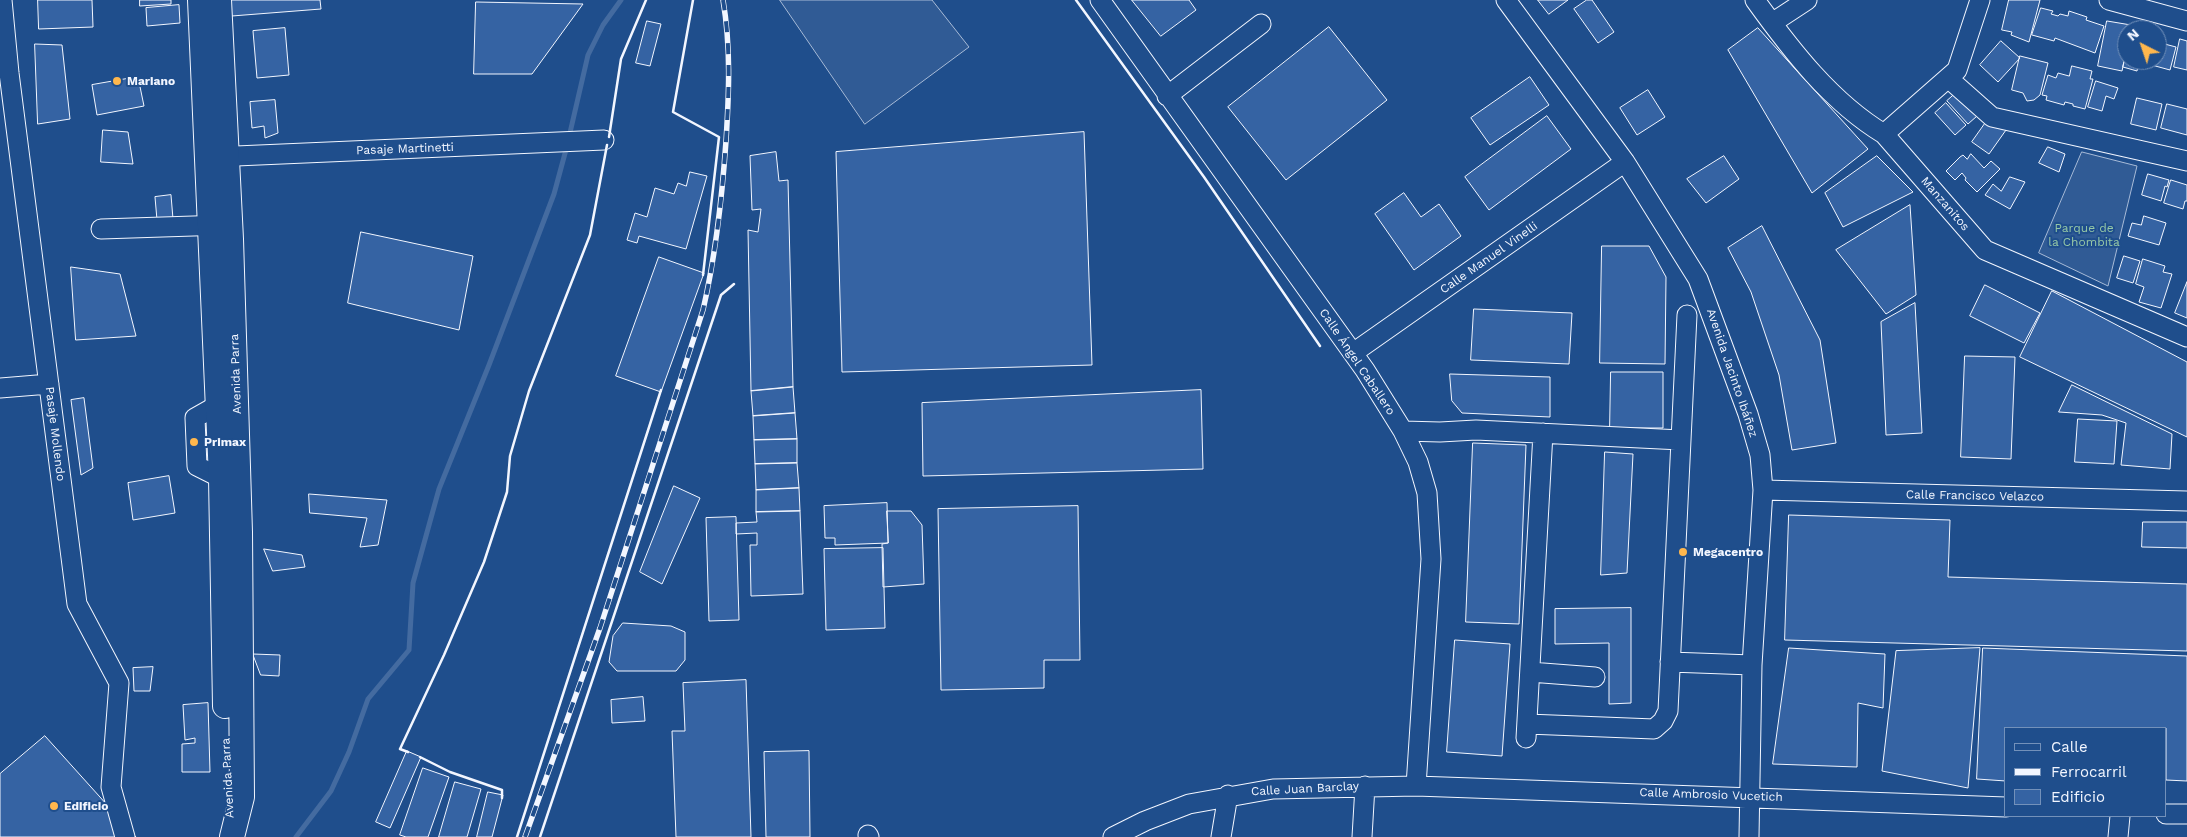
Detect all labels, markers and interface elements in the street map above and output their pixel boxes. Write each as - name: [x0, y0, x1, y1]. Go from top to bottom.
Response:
- north arrow: [2117, 20, 2167, 70]
- text: N: [2124, 25, 2142, 44]
- place label: Mariano: [127, 74, 175, 88]
- marker: Mariano: [111, 75, 123, 87]
- street label: Pasaje Martinetti: [356, 140, 454, 158]
- street label: Manzanitos: [1918, 174, 1972, 234]
- street label: Calle Manuel Vinelli: [1437, 219, 1541, 297]
- park label: Parque de la Chombita: [2048, 221, 2120, 249]
- street label: Calle Ángel Caballero: [1316, 306, 1398, 418]
- street label: Avenida Jacinto Ibáñez: [1703, 307, 1761, 439]
- street label: Avenida Parra: [227, 334, 245, 414]
- street label: Pasaje Mollendo: [42, 386, 68, 482]
- place label: Primax: [204, 435, 246, 449]
- marker: Primax: [188, 436, 200, 448]
- street label: Calle Francisco Velazco: [1906, 488, 2044, 504]
- place label: Megacentro: [1693, 545, 1763, 559]
- marker: Megacentro: [1677, 546, 1689, 558]
- legend: [2004, 727, 2167, 817]
- street label: Avenida Parra: [219, 738, 237, 818]
- text: Calle: [2051, 738, 2088, 756]
- text: Ferrocarril: [2051, 763, 2127, 781]
- street label: Calle Juan Barclay: [1251, 779, 1359, 799]
- street label: Calle Ambrosio Vucetich: [1639, 785, 1783, 805]
- text: Edificio: [2051, 788, 2105, 806]
- place label: Edificio: [64, 799, 108, 813]
- marker: Edificio: [48, 800, 60, 812]

